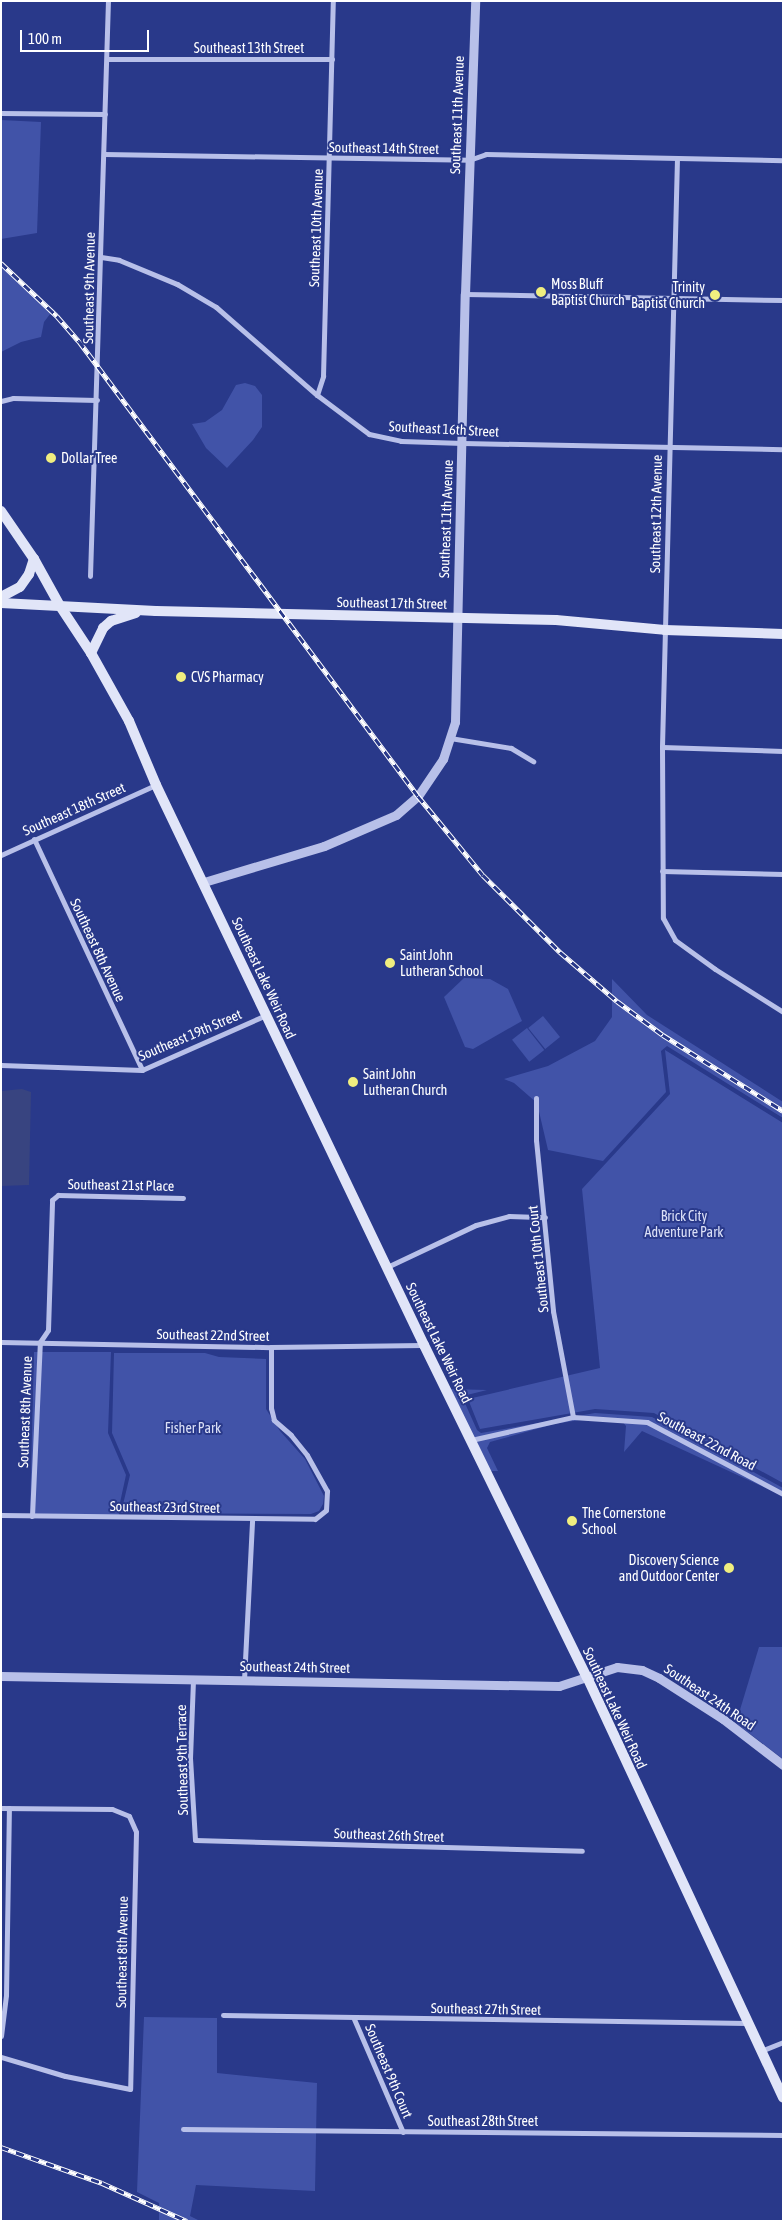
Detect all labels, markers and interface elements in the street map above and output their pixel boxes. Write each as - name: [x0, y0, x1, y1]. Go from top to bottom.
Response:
- scale bar: [22, 20, 151, 52]
- text: 100 m: [28, 30, 62, 47]
- street label: Southeast 13th Street: [194, 40, 304, 56]
- street label: Southeast 11th Avenue: [447, 56, 467, 174]
- street label: Southeast 14th Street: [329, 139, 439, 157]
- street label: Southeast 10th Avenue: [306, 169, 326, 287]
- street label: Southeast 9th Avenue: [80, 232, 98, 344]
- place label: Moss Bluff Baptist Church: [551, 276, 625, 308]
- place label: Trinity Baptist Church: [631, 279, 705, 312]
- marker: Moss Bluff Baptist Church: [535, 286, 547, 298]
- marker: Trinity Baptist Church: [709, 289, 721, 301]
- street label: Southeast 16th Street: [388, 418, 500, 440]
- place label: Dollar Tree: [61, 450, 117, 466]
- marker: Dollar Tree: [45, 452, 57, 464]
- street label: Southeast 12th Avenue: [647, 455, 665, 573]
- street label: Southeast 11th Avenue: [436, 460, 456, 578]
- street label: Southeast 17th Street: [337, 594, 447, 612]
- place label: CVS Pharmacy: [191, 669, 264, 685]
- marker: CVS Pharmacy: [175, 671, 187, 683]
- street label: Southeast 18th Street: [20, 779, 128, 839]
- street label: Southeast 8th Avenue: [67, 896, 129, 1004]
- street label: Southeast Lake Weir Road: [229, 915, 299, 1041]
- place label: Saint John Lutheran School: [400, 947, 483, 980]
- marker: Saint John Lutheran School: [384, 957, 396, 969]
- street label: Southeast 19th Street: [136, 1006, 244, 1064]
- place label: Saint John Lutheran Church: [363, 1066, 447, 1098]
- marker: Saint John Lutheran Church: [347, 1076, 359, 1088]
- street label: Southeast 21st Place: [68, 1176, 174, 1194]
- street label: Southeast 10th Court: [524, 1205, 552, 1313]
- park label: Brick City Adventure Park: [645, 1208, 723, 1240]
- street label: Southeast Lake Weir Road: [403, 1280, 475, 1406]
- street label: Southeast 22nd Street: [156, 1326, 270, 1344]
- street label: Southeast 8th Avenue: [15, 1356, 35, 1468]
- street label: Southeast 22nd Road: [655, 1408, 759, 1474]
- park label: Fisher Park: [165, 1420, 221, 1436]
- street label: Southeast 23rd Street: [110, 1498, 220, 1516]
- place label: The Cornerstone School: [582, 1505, 666, 1538]
- marker: The Cornerstone School: [566, 1515, 578, 1527]
- place label: Discovery Science and Outdoor Center: [619, 1552, 719, 1584]
- marker: Discovery Science and Outdoor Center: [723, 1562, 735, 1574]
- street label: Southeast Lake Weir Road: [580, 1645, 650, 1771]
- street label: Southeast 24th Street: [240, 1658, 350, 1676]
- street label: Southeast 24th Road: [661, 1660, 759, 1734]
- street label: Southeast 9th Terrace: [173, 1704, 191, 1816]
- street label: Southeast 26th Street: [334, 1825, 444, 1845]
- street label: Southeast 8th Avenue: [113, 1896, 131, 2008]
- street label: Southeast 27th Street: [431, 2000, 541, 2018]
- street label: Southeast 9th Court: [362, 2021, 416, 2121]
- street label: Southeast 28th Street: [428, 2113, 538, 2129]

